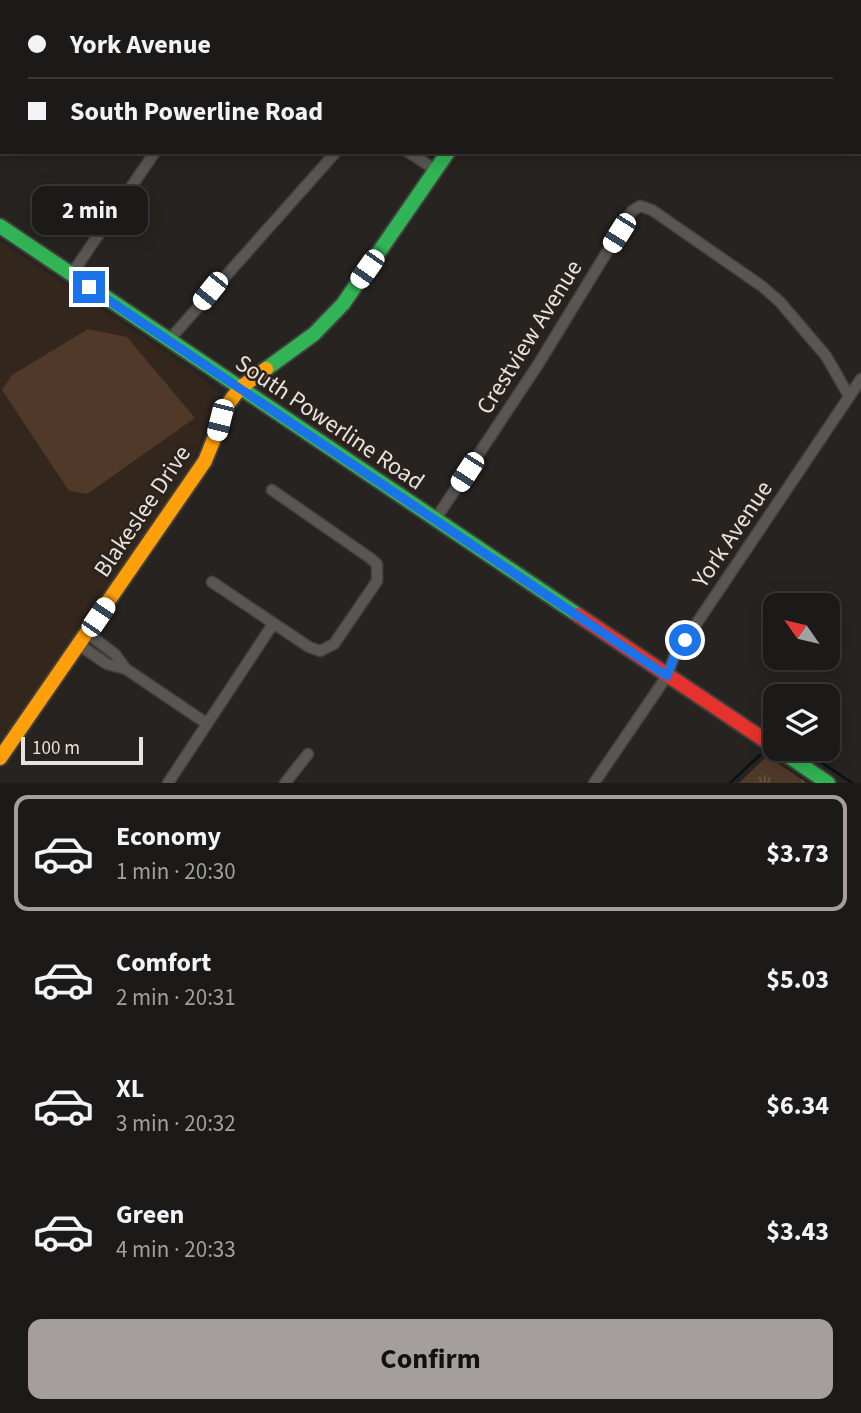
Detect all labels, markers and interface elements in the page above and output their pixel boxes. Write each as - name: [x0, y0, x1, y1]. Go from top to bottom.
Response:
- text: York Avenue: [70, 26, 211, 63]
- text: South Powerline Road: [70, 93, 323, 130]
- callout: 2 min: [31, 186, 147, 234]
- text: 2 min: [62, 194, 118, 227]
- car: [599, 210, 640, 256]
- car: [347, 246, 388, 292]
- street label: Crestview Avenue: [468, 253, 591, 421]
- car: [189, 268, 232, 314]
- route end: [73, 271, 105, 303]
- street label: South Powerline Road: [228, 346, 431, 499]
- car: [205, 397, 236, 443]
- street label: Blakeslee Drive: [85, 438, 200, 584]
- car: [447, 449, 488, 495]
- street label: York Avenue: [683, 474, 781, 596]
- north arrow: [763, 593, 840, 670]
- map controls: [763, 593, 840, 761]
- car: [78, 594, 119, 640]
- route start: [669, 624, 701, 656]
- button: layers: [763, 684, 840, 761]
- scale bar: [21, 734, 144, 766]
- text: 100 m: [32, 735, 80, 762]
- text: Economy: [116, 818, 221, 855]
- icon: car: [32, 822, 95, 885]
- text: $3.73: [766, 835, 829, 872]
- text: 1 min · 20:30: [116, 855, 236, 888]
- text: Comfort: [116, 944, 211, 981]
- icon: car: [32, 948, 95, 1011]
- text: $5.03: [766, 961, 829, 998]
- text: 2 min · 20:31: [116, 981, 236, 1014]
- text: XL: [116, 1070, 144, 1107]
- icon: car: [32, 1074, 95, 1137]
- text: $6.34: [766, 1087, 829, 1124]
- text: 3 min · 20:32: [116, 1107, 236, 1140]
- text: Green: [116, 1196, 184, 1233]
- icon: car: [32, 1200, 95, 1263]
- text: $3.43: [766, 1213, 829, 1250]
- text: 4 min · 20:33: [116, 1233, 236, 1266]
- button: Confirm: [28, 1319, 833, 1399]

